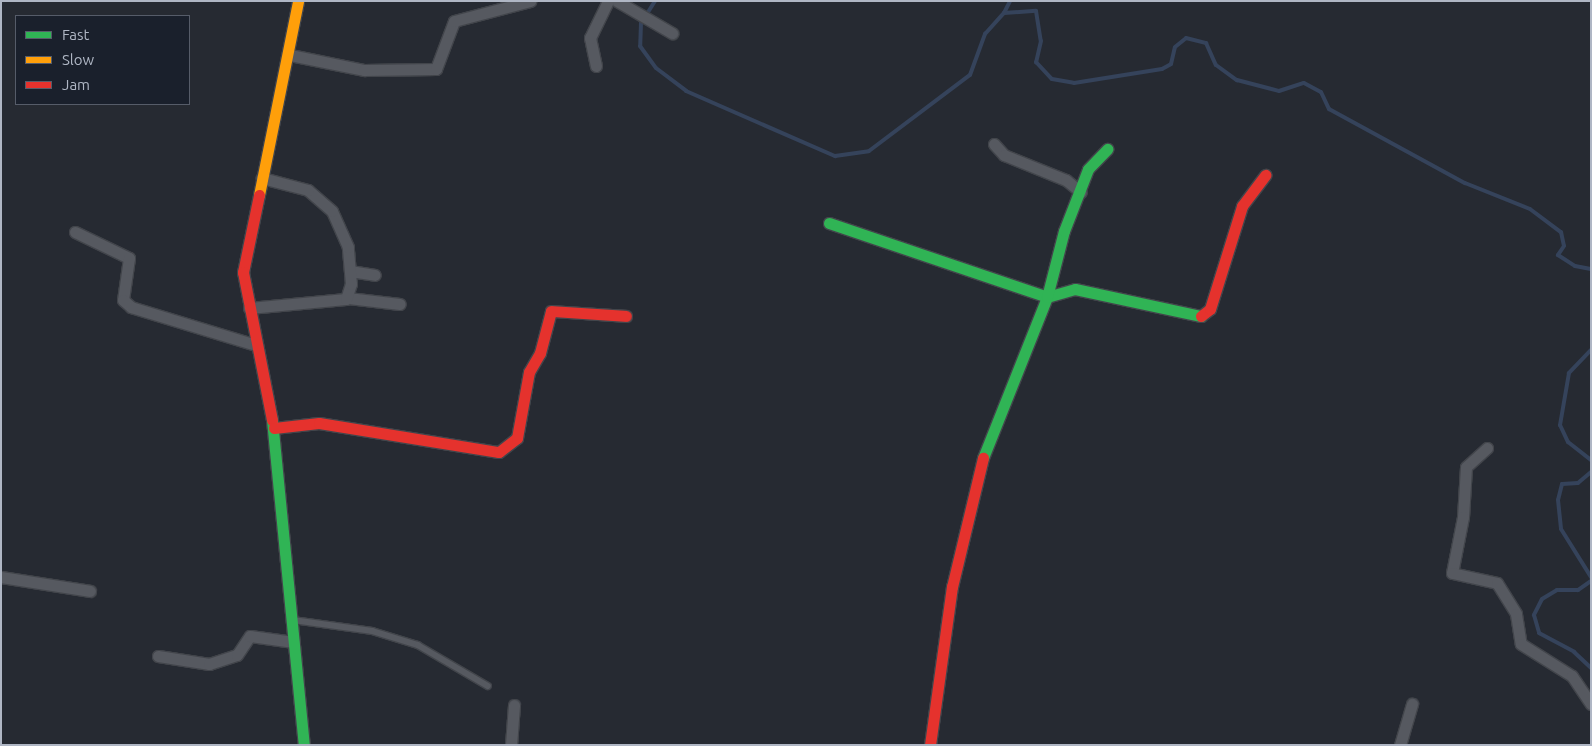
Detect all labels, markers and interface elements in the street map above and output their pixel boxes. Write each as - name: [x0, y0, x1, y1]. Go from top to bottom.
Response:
- legend: [15, 15, 190, 105]
- text: Fast: [62, 26, 89, 43]
- text: Slow: [62, 51, 94, 68]
- text: Jam: [62, 76, 90, 93]

